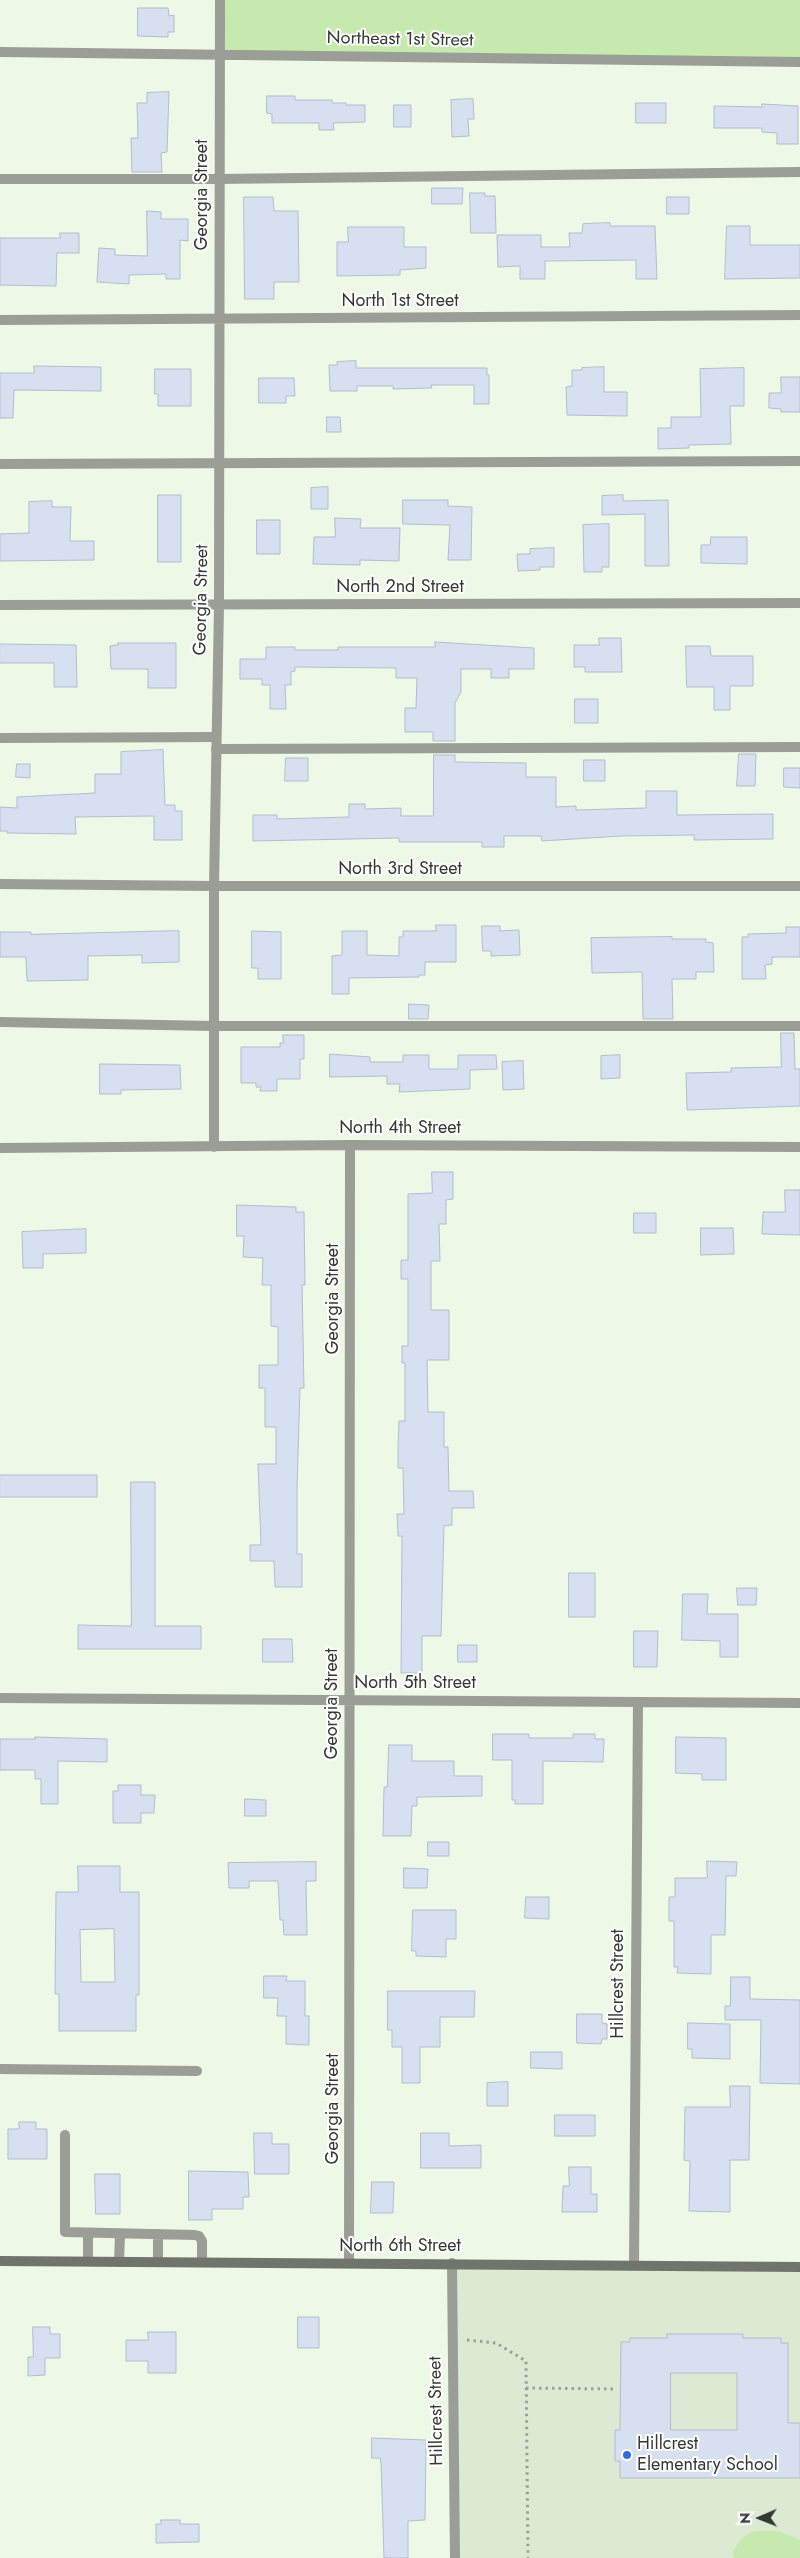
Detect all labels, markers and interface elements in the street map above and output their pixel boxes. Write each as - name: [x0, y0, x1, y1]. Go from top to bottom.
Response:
- street label: Northeast 1st Street: [326, 28, 474, 52]
- street label: Georgia Street: [192, 140, 214, 250]
- street label: North 1st Street: [341, 291, 459, 313]
- street label: Georgia Street: [190, 544, 214, 656]
- street label: North 2nd Street: [336, 577, 464, 599]
- street label: North 3rd Street: [338, 859, 462, 881]
- street label: North 4th Street: [339, 1118, 461, 1140]
- street label: Georgia Street: [323, 1244, 345, 1354]
- street label: Georgia Street: [322, 1649, 344, 1759]
- street label: North 5th Street: [354, 1673, 476, 1695]
- street label: Hillcrest Street: [608, 1929, 630, 2039]
- street label: Georgia Street: [323, 2054, 345, 2164]
- street label: North 6th Street: [339, 2236, 461, 2258]
- street label: Hillcrest Street: [425, 2356, 449, 2466]
- place label: Hillcrest Elementary School: [637, 2434, 778, 2476]
- marker: Hillcrest Elementary School: [621, 2449, 633, 2461]
- north arrow: [735, 2493, 785, 2543]
- text: N: [735, 2513, 755, 2524]

